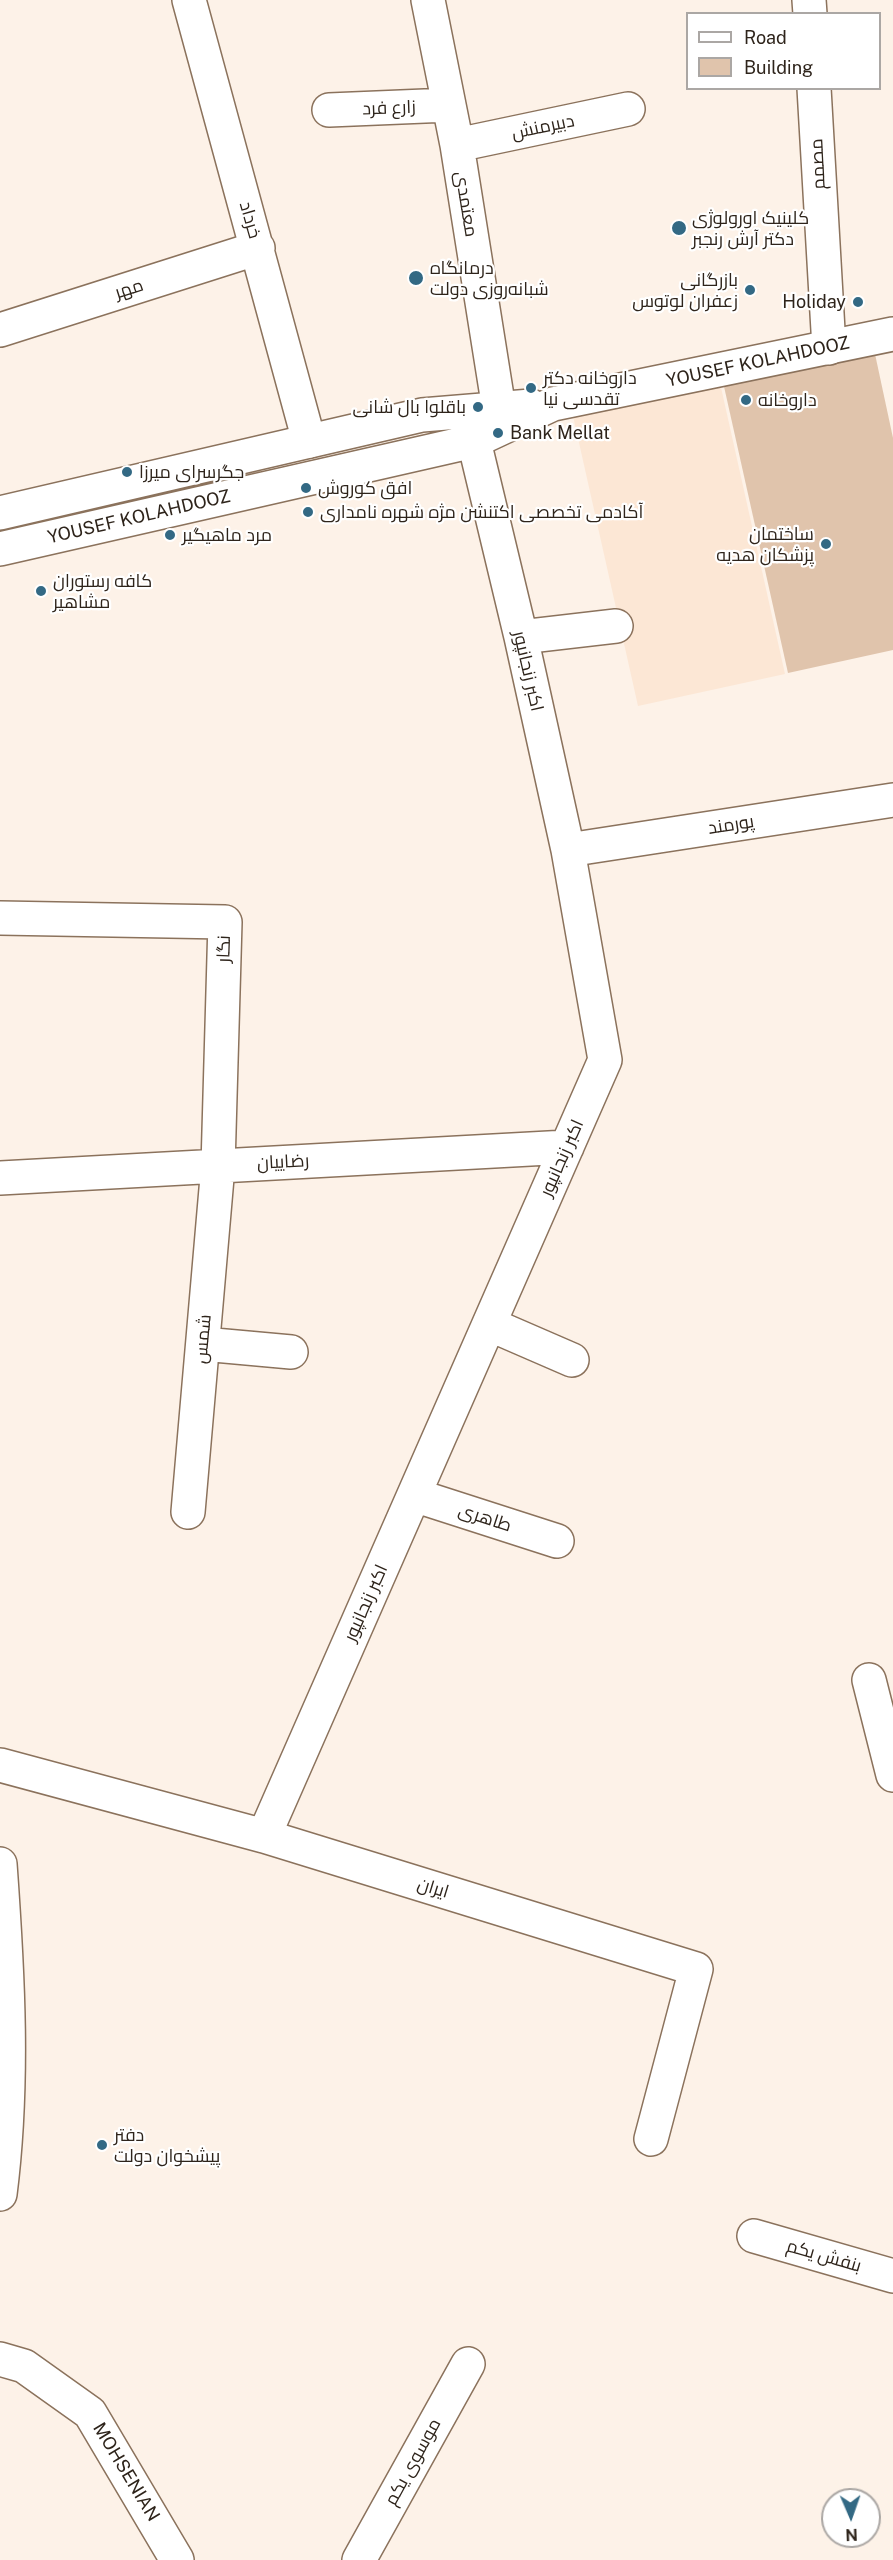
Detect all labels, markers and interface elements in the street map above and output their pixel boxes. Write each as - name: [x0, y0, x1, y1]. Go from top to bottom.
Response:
- legend: [686, 12, 881, 90]
- text: Road: [744, 27, 787, 48]
- text: Building: [744, 57, 813, 78]
- street label: زارع فرد: [362, 96, 416, 120]
- street label: دبیرمنش: [510, 110, 576, 144]
- street label: مصمم: [806, 138, 830, 190]
- street label: معتمدی: [450, 170, 482, 238]
- street label: خرداد: [234, 199, 266, 241]
- place label: کلینیک اورولوژی دکتر آرش رنجبر: [692, 207, 809, 250]
- marker: کلینیک اورولوژی دکتر آرش رنجبر: [670, 219, 688, 237]
- place label: درمانگاه شبانه‌روزی دولت: [430, 257, 549, 300]
- marker: درمانگاه شبانه‌روزی دولت: [407, 269, 425, 287]
- place label: بازرگانی زعفران لوتوس: [632, 269, 738, 312]
- street label: مهر: [112, 274, 146, 304]
- marker: بازرگانی زعفران لوتوس: [743, 283, 757, 297]
- place label: Holiday: [782, 291, 846, 313]
- marker: Holiday: [851, 295, 865, 309]
- street label: YOUSEF KOLAHDOOZ: [664, 332, 852, 392]
- place label: داروخانه دکتر تقدسی نیا: [543, 367, 637, 410]
- marker: داروخانه دکتر تقدسی نیا: [524, 381, 538, 395]
- place label: داروخانه: [758, 389, 817, 411]
- marker: داروخانه: [739, 393, 753, 407]
- place label: باقلوا بال شانی: [352, 396, 466, 418]
- marker: باقلوا بال شانی: [471, 400, 485, 414]
- place label: Bank Mellat: [510, 422, 610, 444]
- marker: Bank Mellat: [491, 426, 505, 440]
- place label: جگرسرای میرزا: [139, 461, 244, 483]
- marker: جگرسرای میرزا: [120, 465, 134, 479]
- place label: افق کوروش: [318, 477, 412, 499]
- marker: افق کوروش: [299, 481, 313, 495]
- street label: YOUSEF KOLAHDOOZ: [46, 485, 232, 549]
- place label: آکادمی تخصصی اکتنشن مژه شهره نامداری: [320, 501, 643, 523]
- marker: آکادمی تخصصی اکتنشن مژه شهره نامداری: [301, 505, 315, 519]
- place label: ساختمان پزشکان هدیه: [716, 523, 814, 566]
- place label: مرد ماهیگیر: [182, 524, 272, 546]
- marker: مرد ماهیگیر: [163, 528, 177, 542]
- marker: ساختمان پزشکان هدیه: [819, 537, 833, 551]
- place label: کافه رستوران مشاهیر: [53, 570, 152, 612]
- marker: کافه رستوران مشاهیر: [34, 584, 48, 598]
- street label: اکبر زنجانپور: [508, 629, 548, 713]
- street label: پورمند: [706, 811, 756, 839]
- street label: نگار: [213, 935, 235, 963]
- street label: اکبر زنجانپور: [535, 1116, 589, 1200]
- street label: رضاییان: [256, 1150, 310, 1174]
- street label: شمس: [190, 1313, 216, 1365]
- street label: طاهری: [456, 1499, 514, 1537]
- street label: اکبر زنجانپور: [339, 1561, 393, 1645]
- street label: ایران: [415, 1873, 451, 1903]
- place label: دفتر پیشخوان دولت: [114, 2124, 220, 2166]
- marker: دفتر پیشخوان دولت: [95, 2138, 109, 2152]
- street label: بنفش یکم: [784, 2235, 864, 2277]
- street label: موسوی یکم: [380, 2415, 446, 2509]
- street label: MOHSENIAN: [88, 2419, 164, 2525]
- north arrow: [821, 2488, 881, 2548]
- text: N: [845, 2525, 858, 2544]

